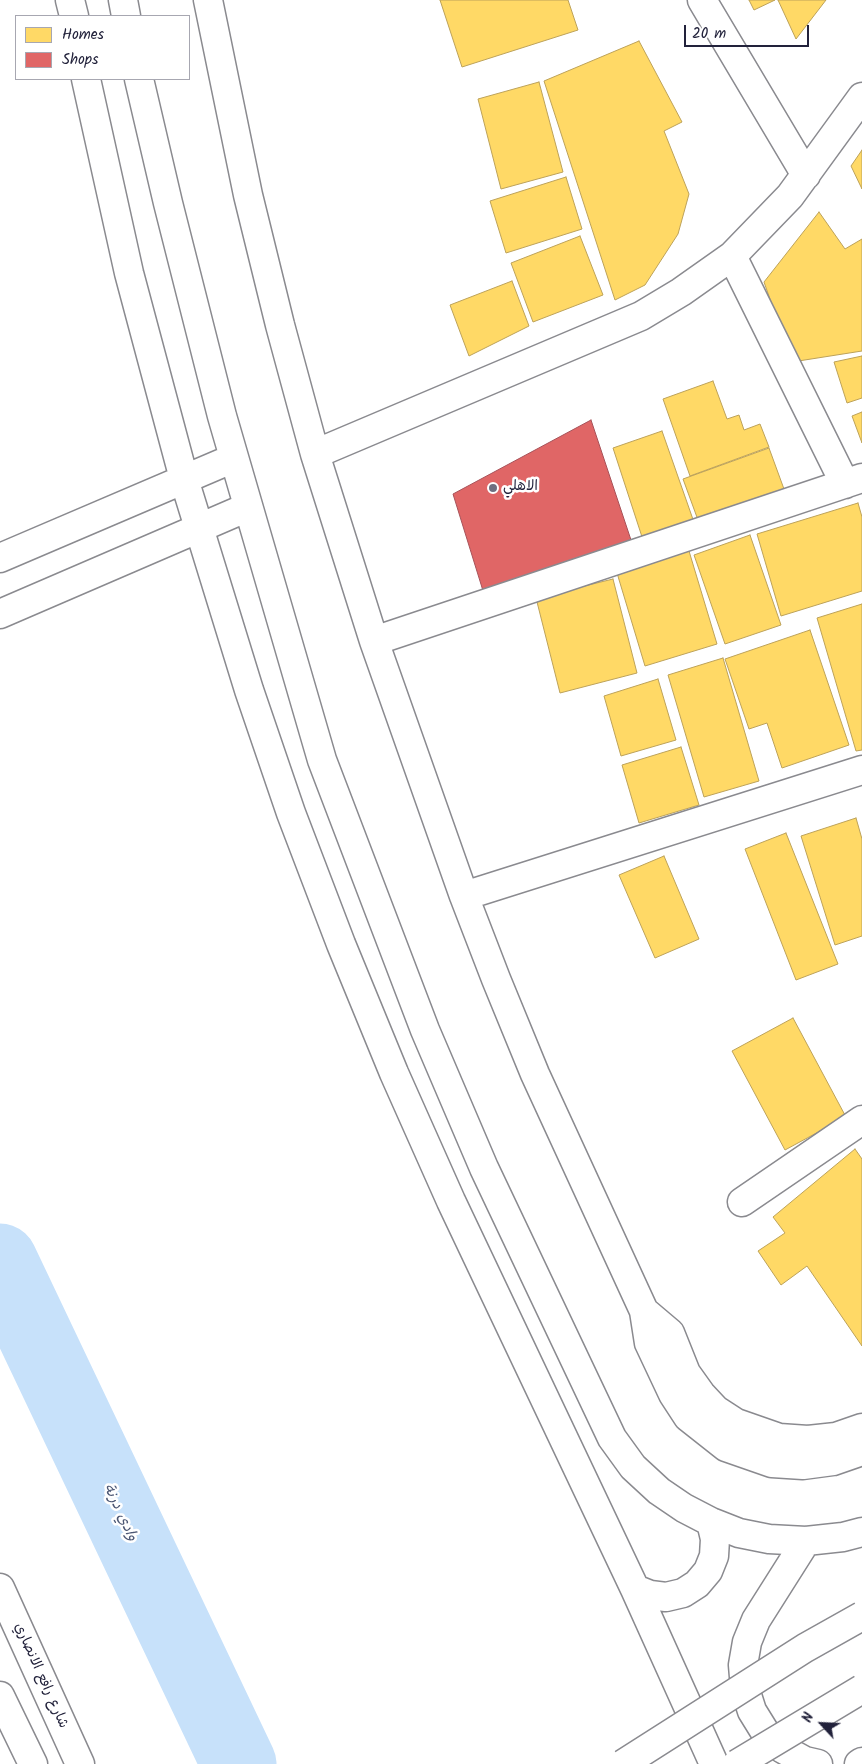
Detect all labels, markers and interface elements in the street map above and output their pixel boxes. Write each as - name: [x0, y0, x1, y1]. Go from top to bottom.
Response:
- legend: [15, 15, 190, 80]
- scale bar: [687, 15, 812, 47]
- text: 20 m: [692, 22, 726, 46]
- text: Homes: [62, 23, 104, 47]
- text: Shops: [62, 48, 98, 72]
- place label: الاهلي: [503, 480, 538, 496]
- marker: الاهلي: [487, 482, 499, 494]
- water label: وادي درنة: [98, 1481, 140, 1545]
- street label: شارع رافع الانصاري: [9, 1621, 71, 1731]
- north arrow: [797, 1699, 847, 1749]
- text: N: [797, 1709, 820, 1726]

